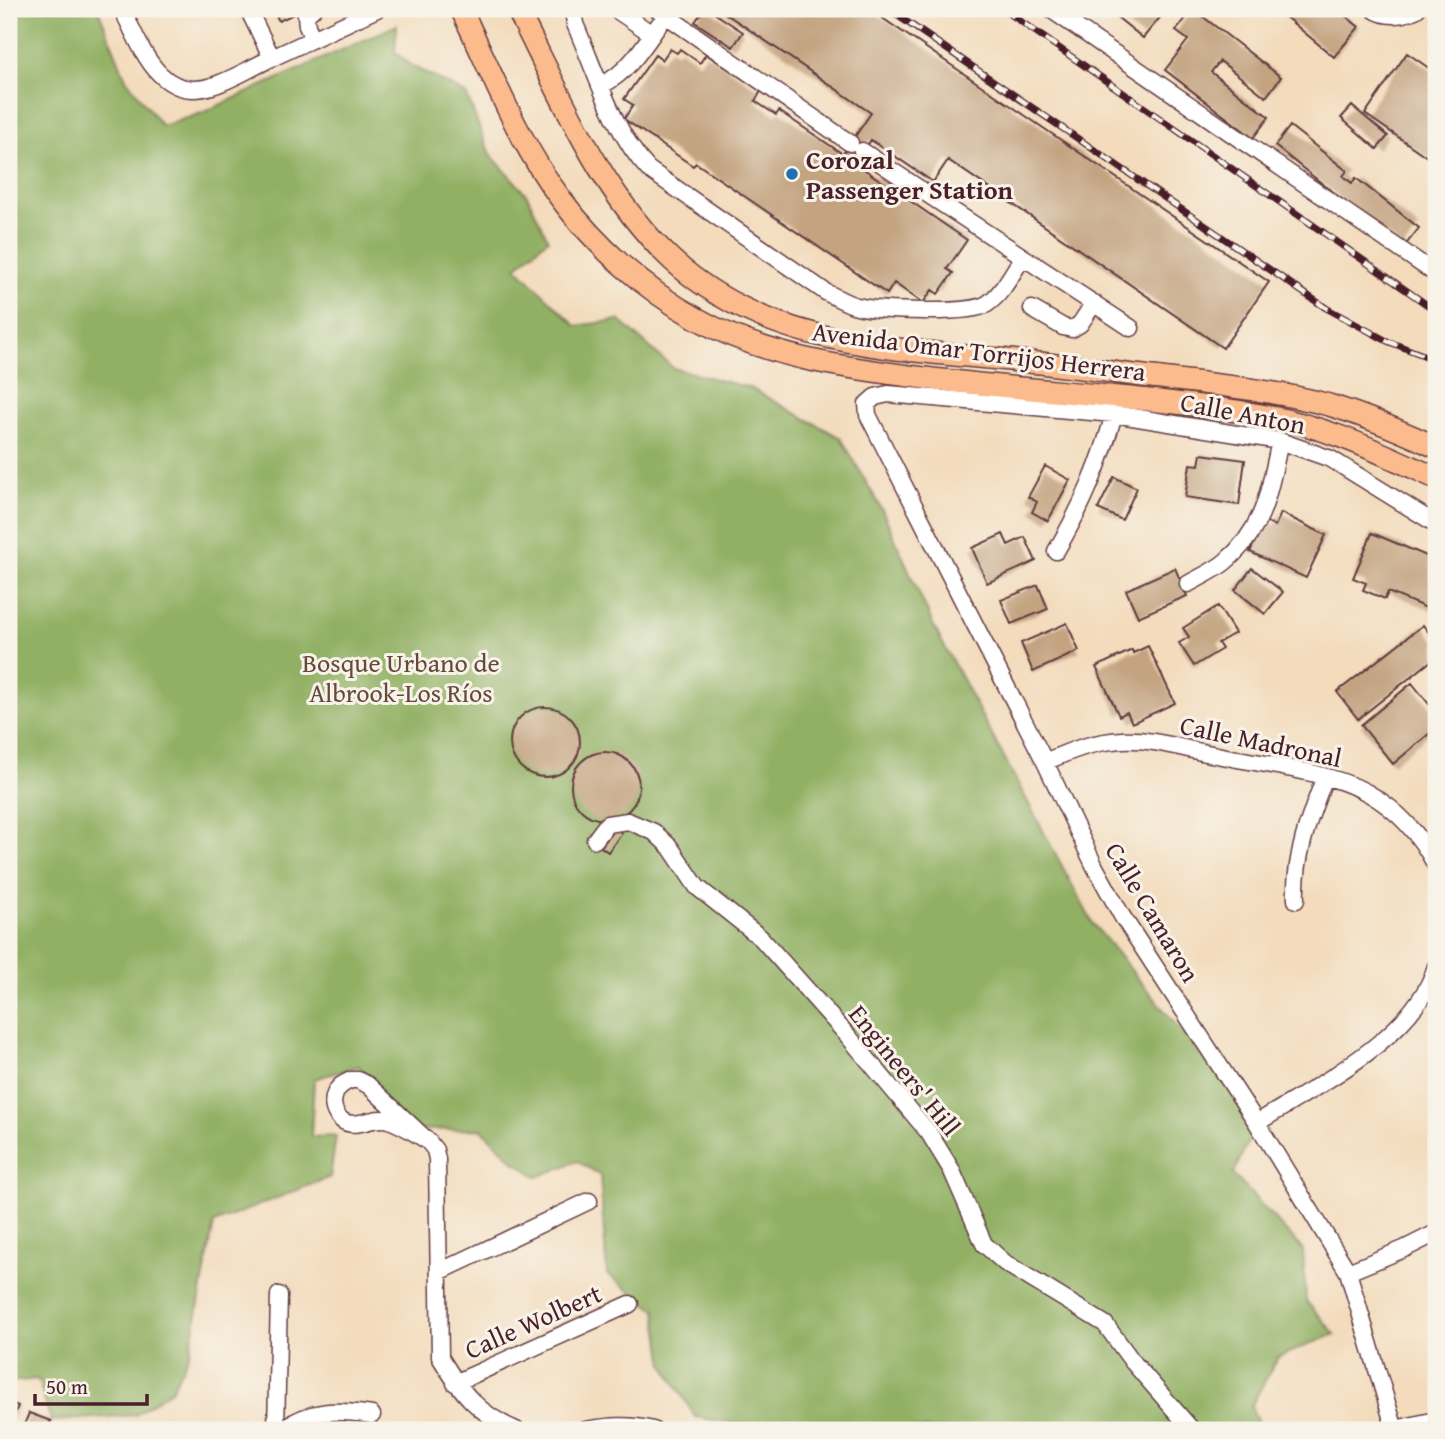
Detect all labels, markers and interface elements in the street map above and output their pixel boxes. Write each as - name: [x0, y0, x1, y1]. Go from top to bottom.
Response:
- place label: Corozal Passenger Station: [806, 140, 1014, 209]
- marker: Corozal Passenger Station: [784, 166, 800, 182]
- street label: Avenida Omar Torrijos Herrera: [810, 311, 1149, 391]
- street label: Calle Anton: [1177, 382, 1309, 444]
- park label: Bosque Urbano de Albrook-Los Ríos: [302, 643, 500, 712]
- street label: Calle Madronal: [1177, 705, 1345, 777]
- street label: Calle Camaron: [1096, 835, 1210, 990]
- street label: Engineers' Hill: [840, 996, 970, 1144]
- street label: Calle Wolbert: [458, 1273, 608, 1369]
- scale bar: [35, 1362, 147, 1406]
- text: 50 m: [46, 1371, 88, 1402]

